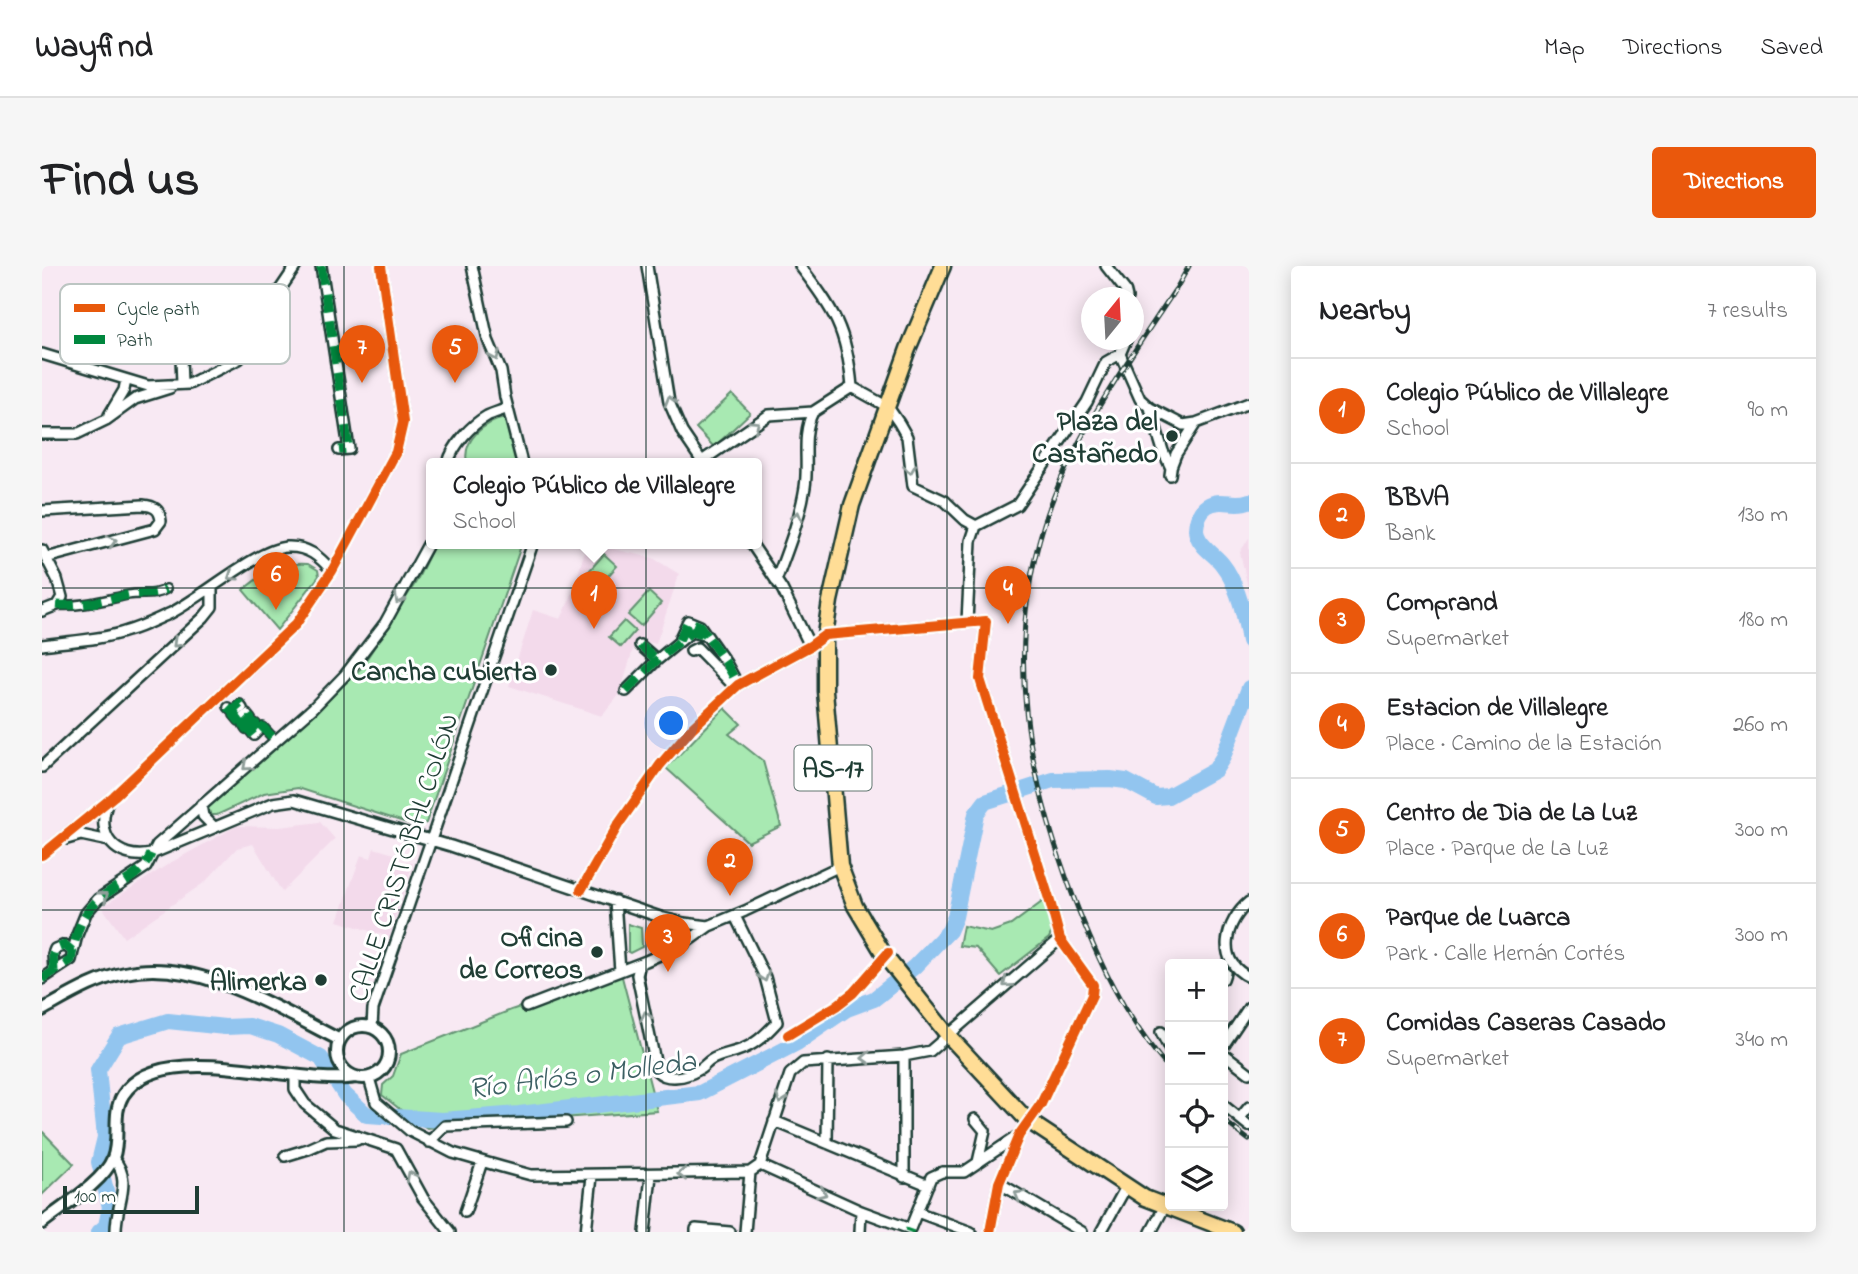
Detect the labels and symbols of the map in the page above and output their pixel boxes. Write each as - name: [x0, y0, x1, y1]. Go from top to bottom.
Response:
- legend: [60, 284, 290, 364]
- north arrow: [1081, 287, 1144, 350]
- text: Cycle path: [117, 297, 199, 325]
- pin: 7: [339, 325, 385, 383]
- pin: 5: [432, 325, 478, 383]
- text: Path: [117, 328, 153, 355]
- one-way arrow: [487, 348, 501, 361]
- one-way arrow: [664, 395, 679, 407]
- place label: Plaza del Castañedo: [1032, 403, 1158, 476]
- one-way arrow: [748, 420, 761, 433]
- marker: Plaza del Castañedo: [1164, 428, 1180, 444]
- one-way arrow: [902, 463, 917, 475]
- one-way arrow: [789, 510, 803, 522]
- one-way arrow: [106, 534, 118, 549]
- pin: 6: [253, 552, 299, 610]
- pin: 4: [985, 566, 1031, 624]
- one-way arrow: [226, 568, 239, 581]
- pin: 1: [571, 571, 617, 629]
- one-way arrow: [395, 591, 408, 604]
- one-way arrow: [172, 634, 185, 647]
- place label: Cancha cubierta: [351, 653, 537, 694]
- marker: Cancha cubierta: [543, 662, 559, 678]
- your location: [654, 706, 688, 740]
- street label: CALLE CRISTÓBAL COLÓN: [339, 709, 471, 1008]
- road number: AS-17: [794, 746, 872, 790]
- one-way arrow: [242, 758, 255, 770]
- pin: 2: [707, 838, 753, 896]
- one-way arrow: [96, 892, 109, 904]
- pin: 3: [645, 914, 691, 972]
- place label: Oficina de Correos: [459, 919, 583, 992]
- marker: Oficina de Correos: [589, 944, 605, 960]
- place label: Alimerka: [210, 963, 307, 1004]
- one-way arrow: [756, 971, 770, 983]
- marker: Alimerka: [313, 972, 329, 988]
- one-way arrow: [1003, 975, 1016, 987]
- one-way arrow: [639, 1010, 654, 1022]
- water label: Río Arlós o Molleda: [466, 1041, 699, 1113]
- one-way arrow: [861, 1050, 872, 1065]
- one-way arrow: [775, 1092, 789, 1104]
- one-way arrow: [676, 1166, 687, 1182]
- one-way arrow: [406, 1171, 419, 1184]
- scale bar: [63, 1183, 200, 1215]
- one-way arrow: [815, 1185, 827, 1199]
- one-way arrow: [1014, 1190, 1027, 1203]

